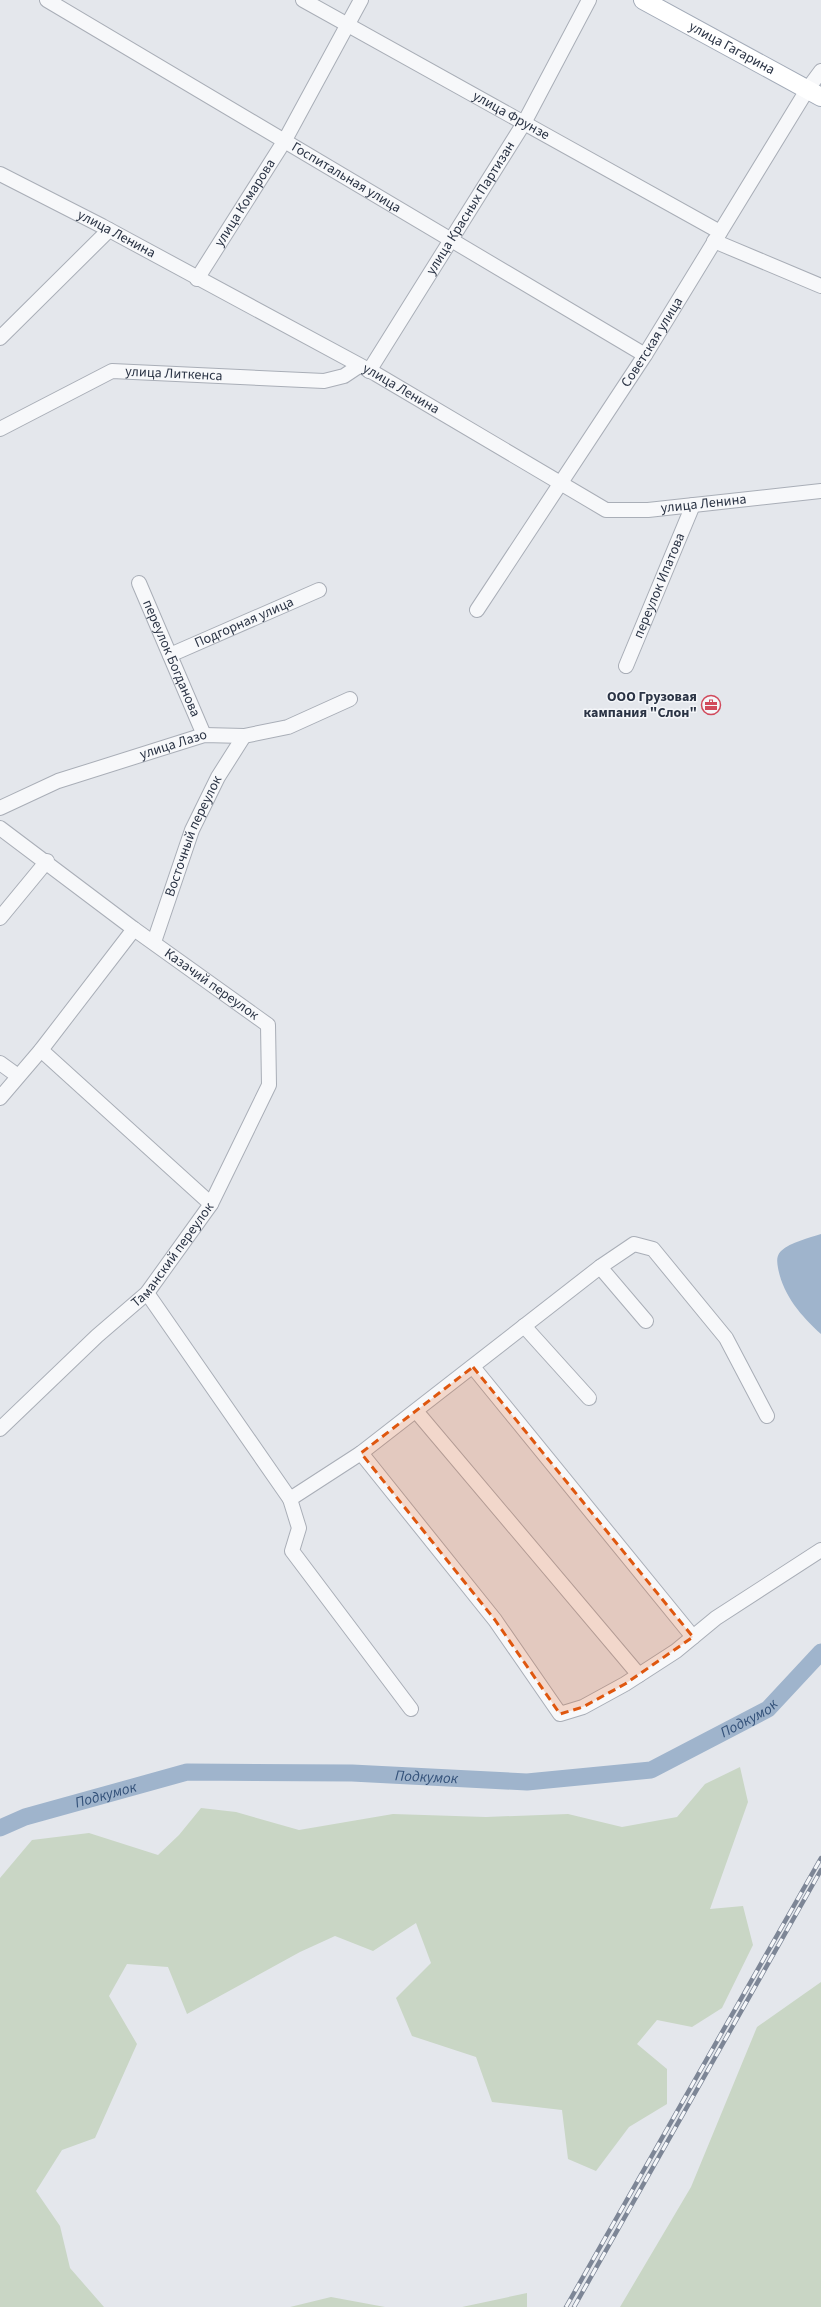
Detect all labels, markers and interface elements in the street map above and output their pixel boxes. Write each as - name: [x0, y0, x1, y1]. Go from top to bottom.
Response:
- street label: улица Гагарина: [685, 17, 778, 80]
- street label: улица Фрунзе: [469, 86, 553, 145]
- street label: Госпитальная улица: [288, 137, 405, 218]
- street label: улица Красных Партизан: [421, 137, 520, 279]
- street label: улица Комарова: [210, 155, 281, 251]
- street label: улица Ленина: [74, 205, 159, 263]
- street label: Советская улица: [616, 293, 688, 391]
- street label: улица Ленина: [359, 359, 443, 419]
- street label: улица Литкенса: [125, 362, 223, 386]
- street label: улица Ленина: [660, 489, 747, 519]
- street label: переулок Ипатова: [629, 530, 690, 642]
- street label: Подгорная улица: [192, 592, 297, 653]
- street label: переулок Богданова: [137, 597, 205, 720]
- place label: ООО Грузовая кампания "Слон": [584, 687, 697, 723]
- office icon: ООО Грузовая кампания "Слон": [700, 694, 722, 716]
- street label: улица Лазо: [137, 725, 210, 765]
- street label: Восточный переулок: [160, 772, 227, 899]
- street label: Казачий переулок: [160, 944, 263, 1025]
- street label: Таманский переулок: [127, 1198, 219, 1312]
- water label: Подкумок: [716, 1694, 783, 1743]
- water label: Подкумок: [394, 1765, 459, 1789]
- water label: Подкумок: [72, 1776, 140, 1813]

